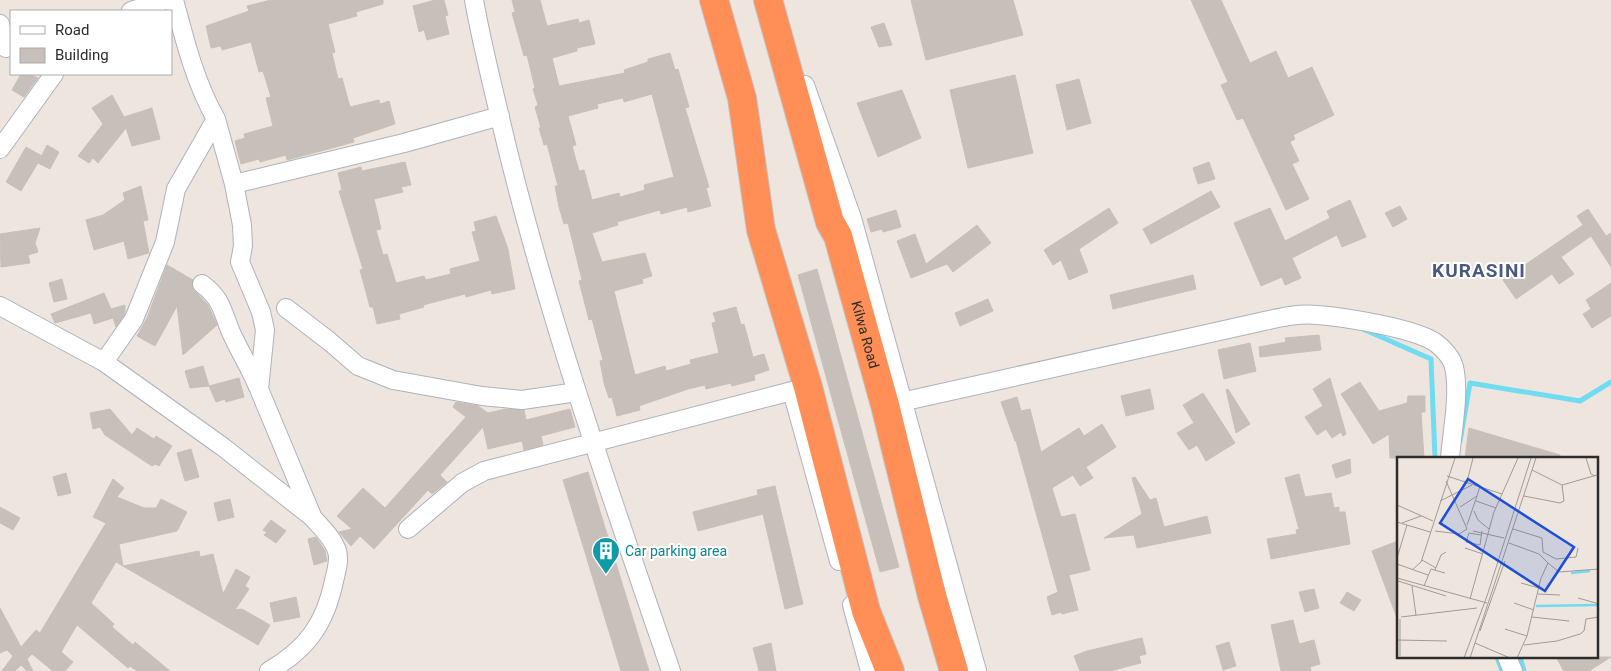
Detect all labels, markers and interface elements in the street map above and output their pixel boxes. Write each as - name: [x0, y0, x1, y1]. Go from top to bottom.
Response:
- legend: [10, 10, 172, 75]
- text: Road: [55, 21, 89, 39]
- text: Building: [55, 46, 109, 64]
- district label: KURASINI: [1432, 259, 1526, 282]
- street label: Kilwa Road: [848, 299, 882, 370]
- inset map: [1397, 457, 1598, 658]
- building icon: Car parking area: [591, 536, 621, 575]
- place label: Car parking area: [625, 543, 727, 559]

